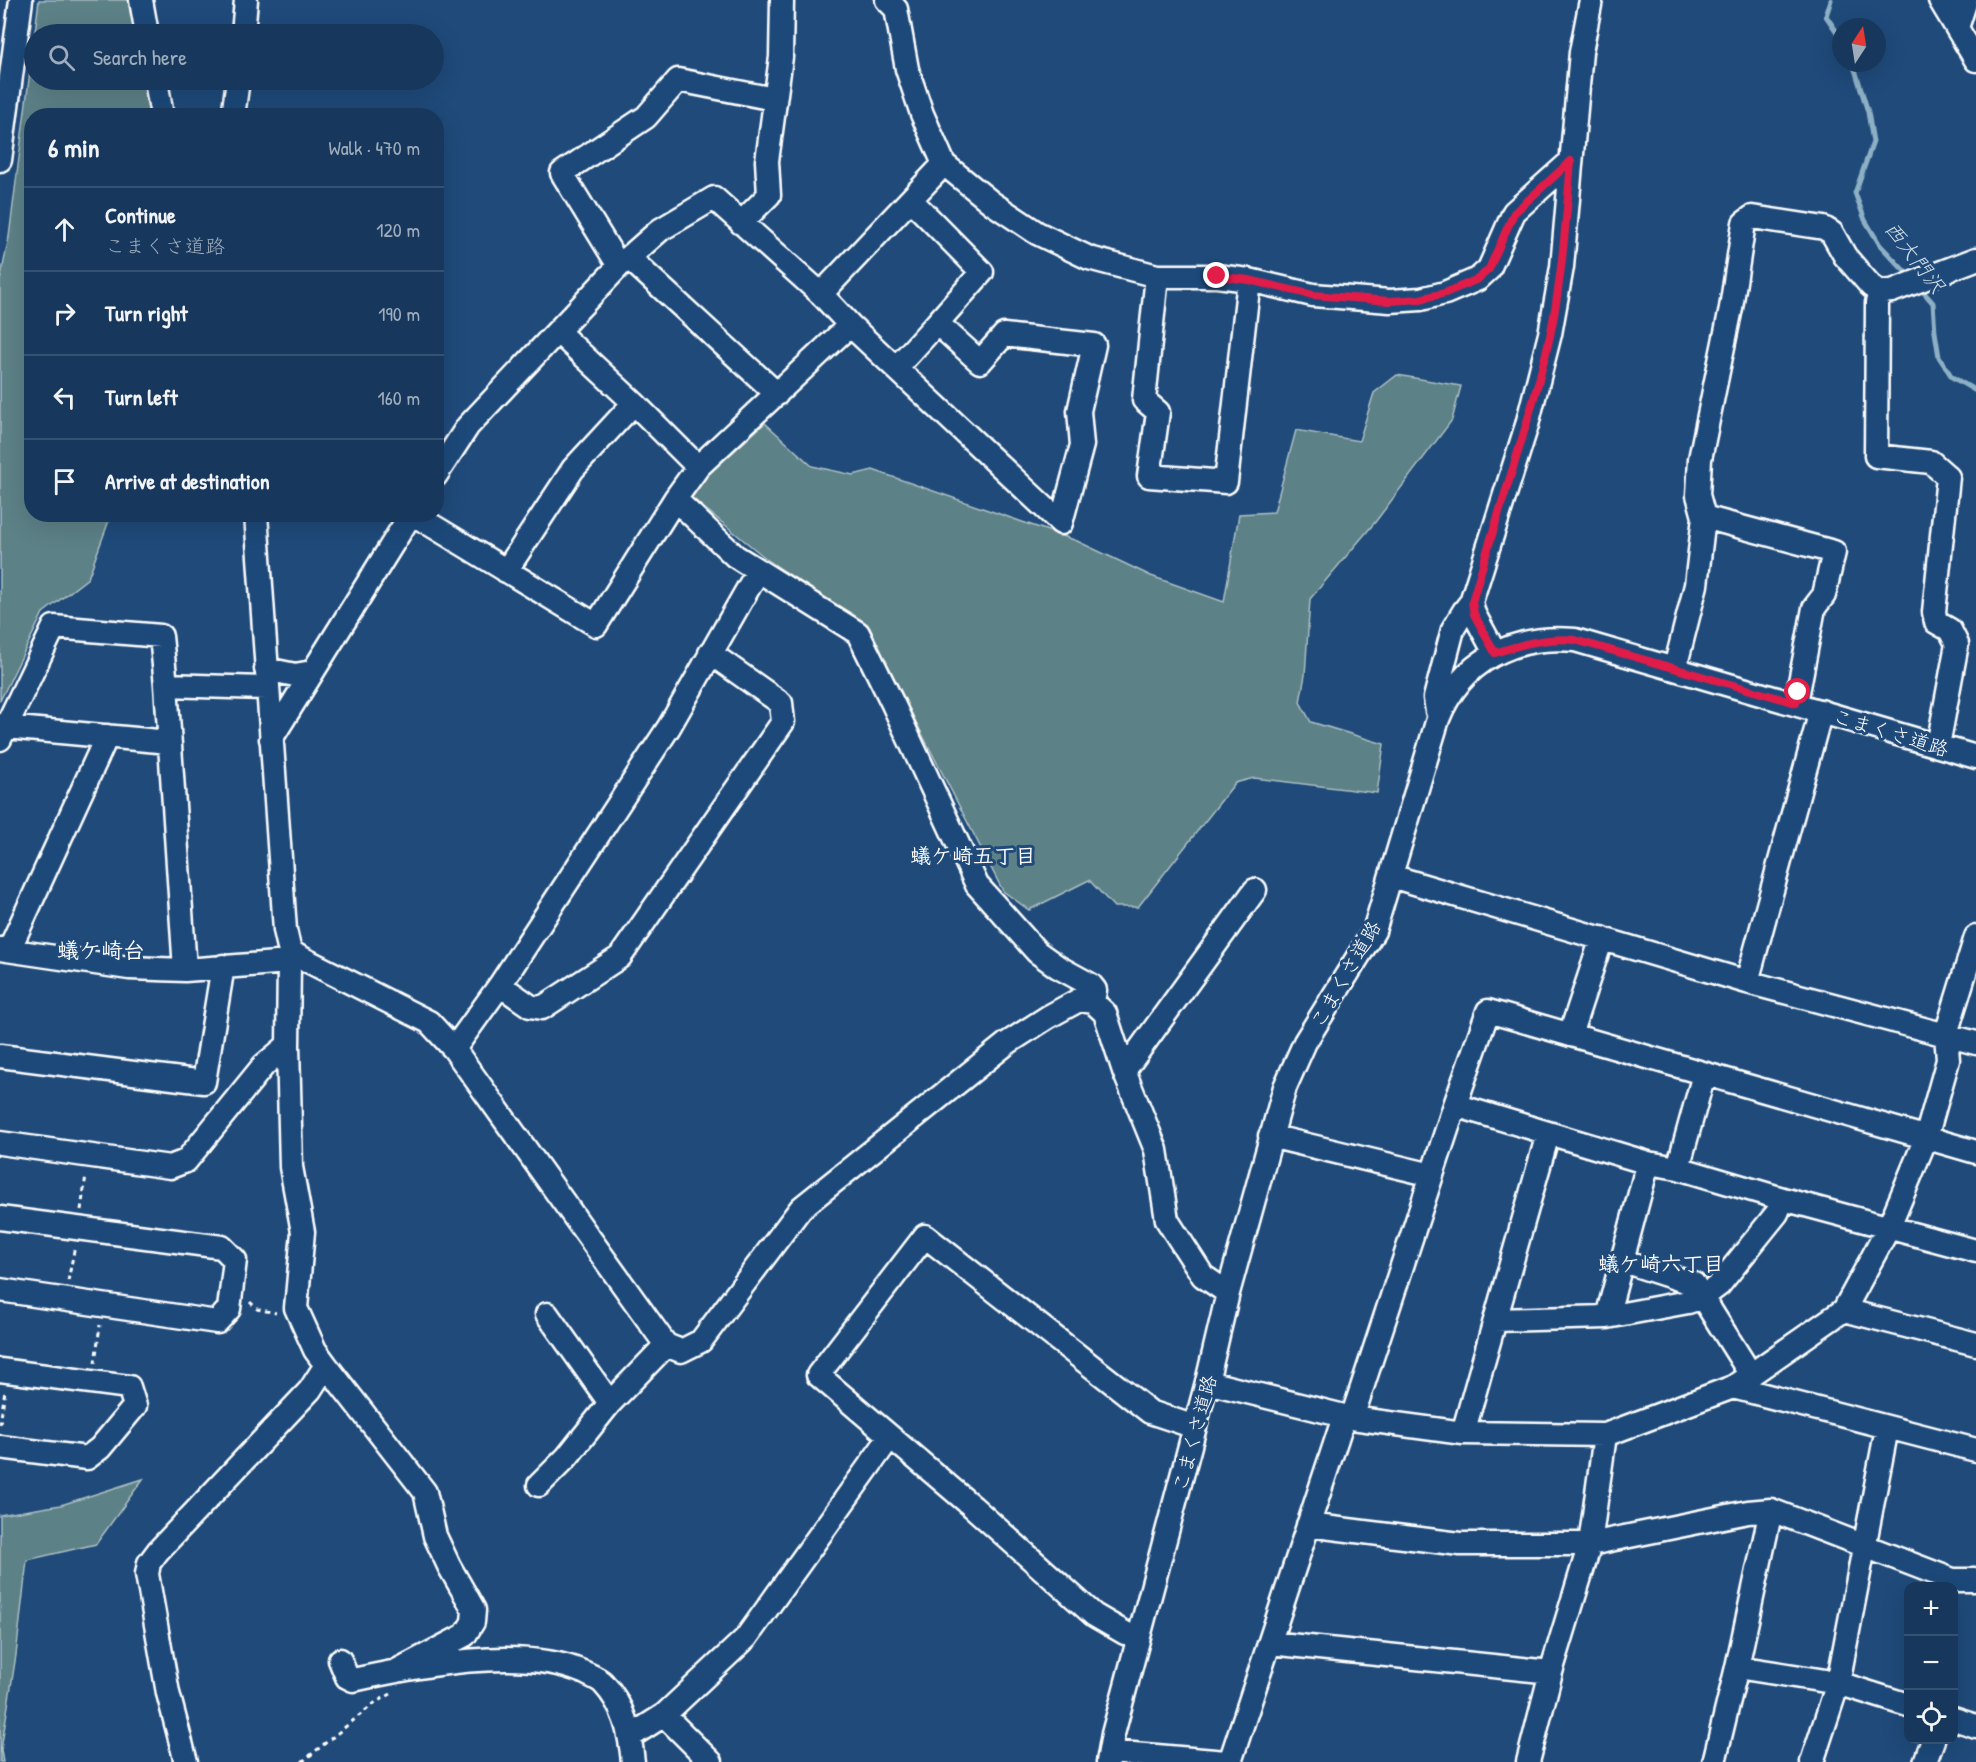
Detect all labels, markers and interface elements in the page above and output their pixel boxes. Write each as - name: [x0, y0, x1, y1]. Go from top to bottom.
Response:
- north arrow: [1832, 18, 1886, 72]
- search box: [24, 24, 444, 90]
- icon: search: [45, 41, 78, 74]
- text: Search here: [93, 42, 187, 72]
- text: 6 min: [48, 130, 100, 165]
- text: Walk · 470 m: [328, 134, 420, 161]
- text: Continue: [105, 200, 176, 230]
- icon: ahead: [48, 213, 81, 246]
- water label: 西大門沢: [1878, 215, 1953, 300]
- text: 120 m: [376, 216, 420, 243]
- text: こまくさ道路: [105, 232, 225, 259]
- route end: [1203, 262, 1229, 288]
- icon: right: [48, 297, 81, 330]
- text: Turn right: [105, 298, 188, 328]
- text: 190 m: [378, 300, 420, 327]
- icon: left: [48, 381, 81, 414]
- text: Turn left: [105, 382, 178, 412]
- text: 160 m: [378, 384, 420, 411]
- icon: arrive: [48, 465, 81, 498]
- text: Arrive at destination: [105, 466, 270, 496]
- route start: [1784, 678, 1810, 704]
- street label: こまくさ道路: [1830, 702, 1952, 762]
- district label: 蟻ケ崎五丁目: [910, 841, 1036, 870]
- street label: こまくさ道路: [1303, 915, 1387, 1033]
- district label: 蟻ケ崎台: [57, 935, 145, 965]
- district label: 蟻ケ崎六丁目: [1598, 1249, 1724, 1278]
- street label: こまくさ道路: [1165, 1372, 1223, 1494]
- map controls: [1904, 1582, 1958, 1744]
- button: +: [1904, 1582, 1958, 1636]
- button: −: [1904, 1636, 1958, 1690]
- button: locate: [1904, 1690, 1958, 1744]

